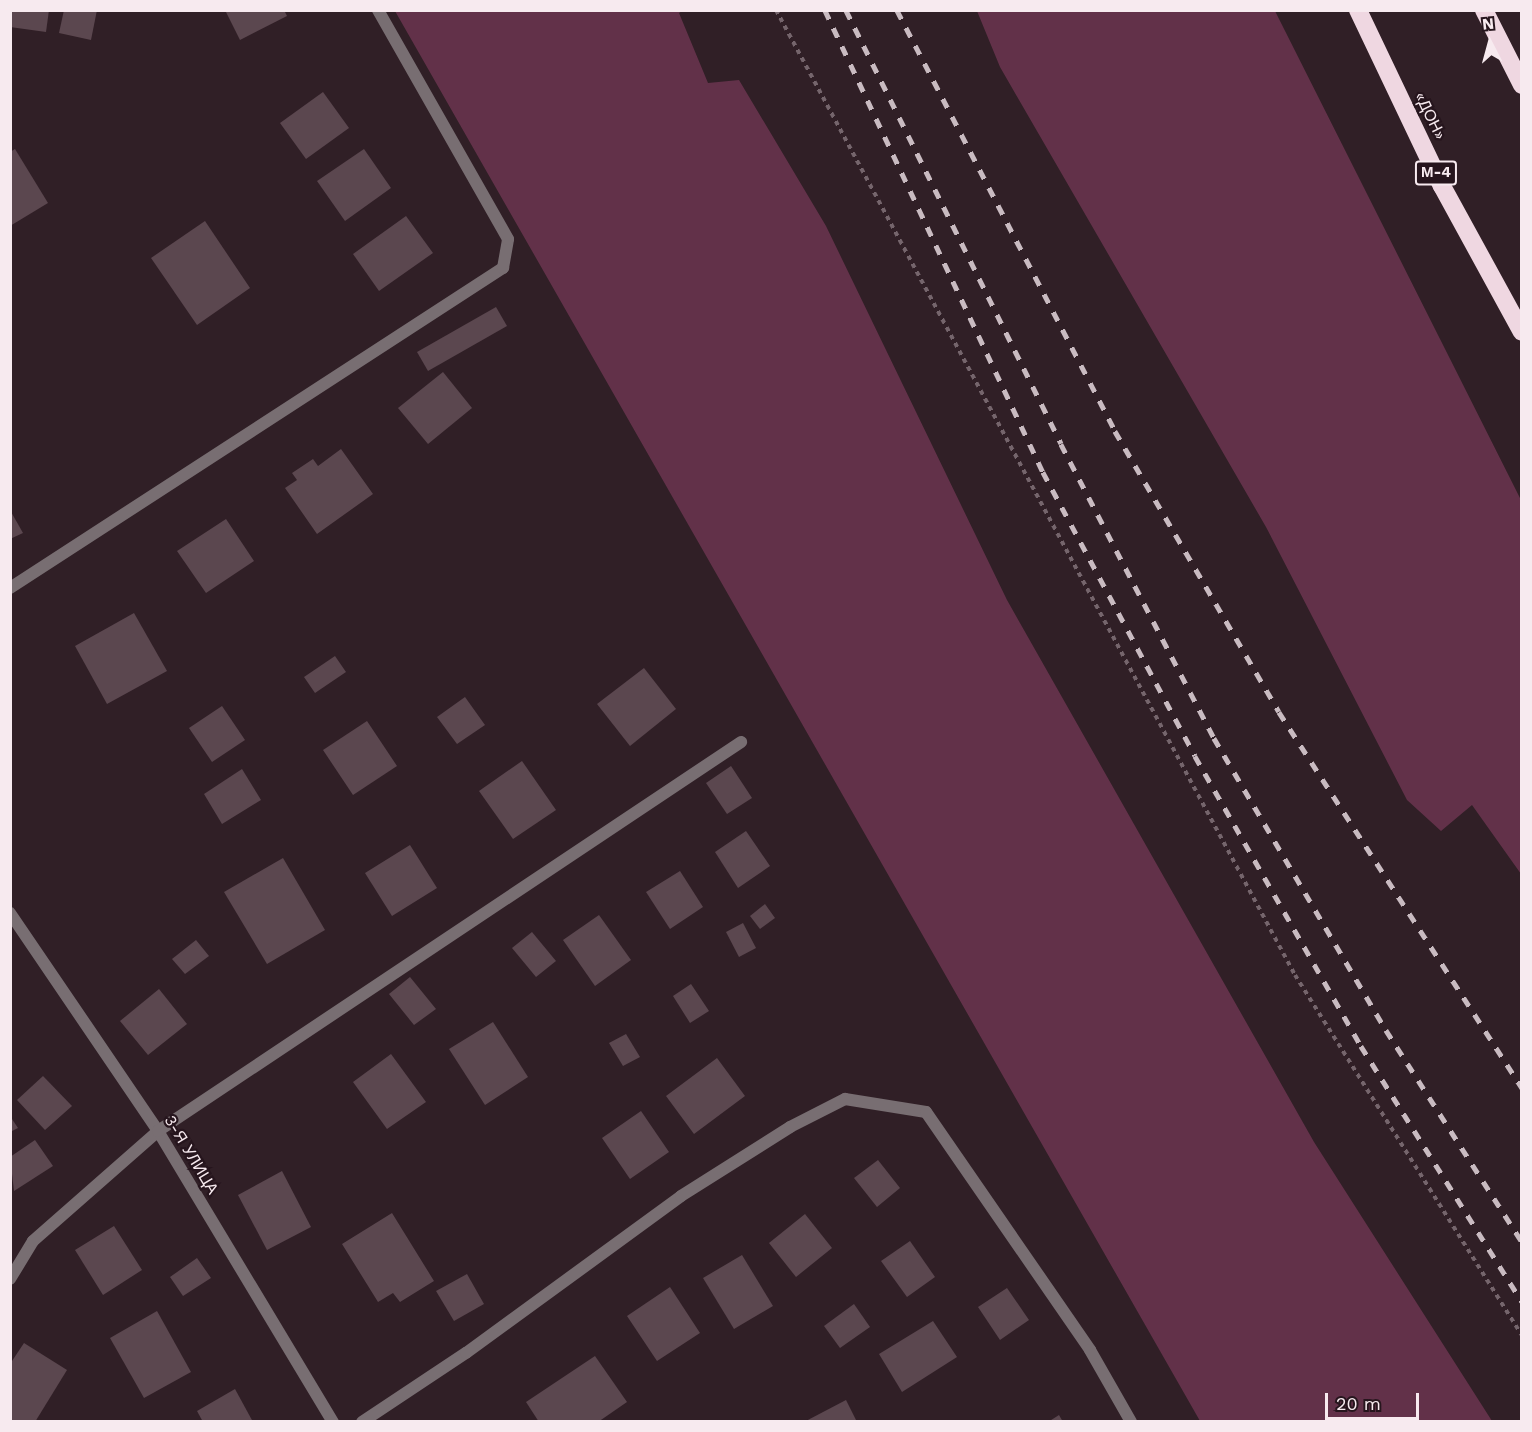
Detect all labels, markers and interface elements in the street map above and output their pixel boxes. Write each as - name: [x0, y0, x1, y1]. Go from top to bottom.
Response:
- north arrow: [1460, 12, 1520, 72]
- text: N: [1481, 14, 1495, 34]
- street label: «ДОН»: [1410, 89, 1450, 143]
- road number: М-4: [1414, 161, 1458, 185]
- street label: 3-Я УЛИЦА: [160, 1112, 222, 1198]
- scale bar: [1328, 1381, 1422, 1419]
- text: 20 m: [1336, 1393, 1381, 1414]

